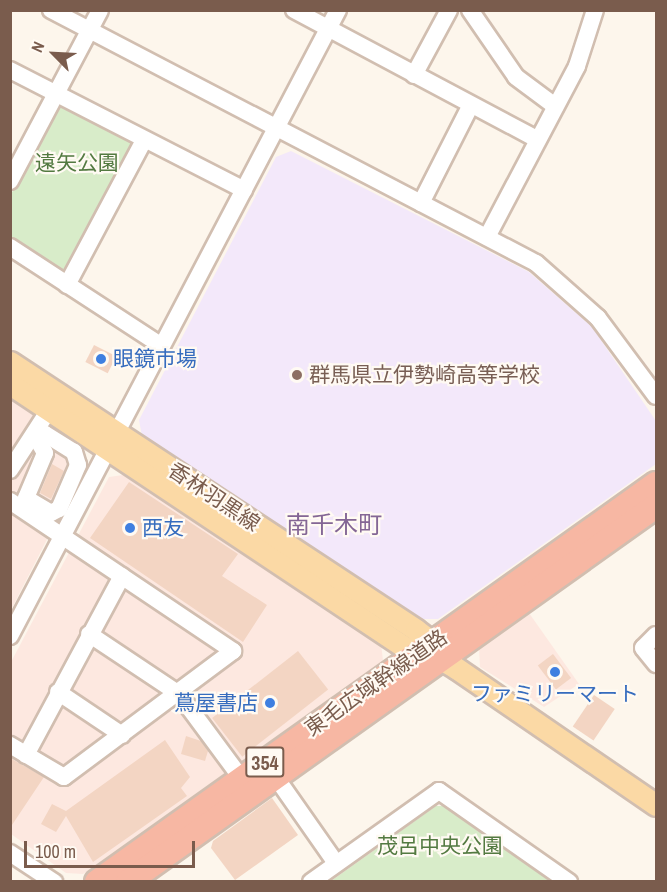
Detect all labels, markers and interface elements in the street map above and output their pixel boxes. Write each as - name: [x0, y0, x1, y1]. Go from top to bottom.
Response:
- north arrow: [24, 24, 84, 84]
- text: N: [26, 38, 50, 55]
- park label: 遠矢公園: [35, 150, 119, 176]
- place label: 眼鏡市場: [113, 346, 197, 372]
- marker: 眼鏡市場: [94, 352, 108, 366]
- place label: 群馬県立伊勢崎高等学校: [309, 362, 540, 388]
- marker: 群馬県立伊勢崎高等学校: [290, 368, 304, 382]
- street label: 香林羽黒線: [163, 457, 265, 537]
- district label: 南千木町: [286, 511, 382, 539]
- place label: 西友: [142, 515, 184, 541]
- marker: 西友: [123, 521, 137, 535]
- street label: 東毛広域幹線道路: [300, 624, 452, 742]
- marker: ファミリーマート: [548, 665, 562, 679]
- place label: ファミリーマート: [471, 681, 639, 707]
- place label: 蔦屋書店: [174, 690, 258, 716]
- marker: 蔦屋書店: [263, 696, 277, 710]
- road number: 354: [244, 745, 286, 779]
- scale bar: [27, 829, 198, 867]
- park label: 茂呂中央公園: [377, 833, 503, 859]
- text: 100 m: [35, 839, 76, 864]

